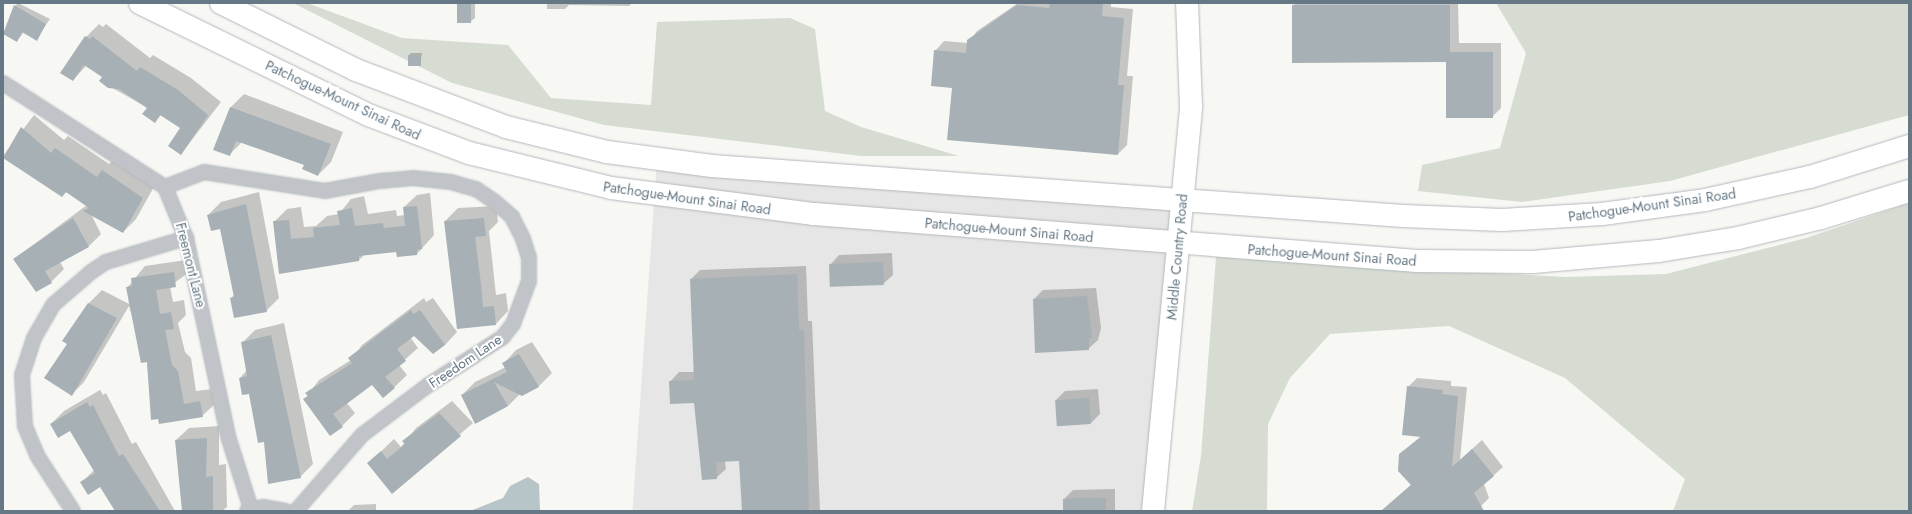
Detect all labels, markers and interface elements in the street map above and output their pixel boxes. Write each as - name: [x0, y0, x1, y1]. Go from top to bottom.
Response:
- street label: Patchogue-Mount Sinai Road: [263, 57, 423, 143]
- street label: Patchogue-Mount Sinai Road: [602, 178, 772, 218]
- street label: Patchogue-Mount Sinai Road: [1567, 185, 1737, 225]
- street label: Middle Country Road: [1163, 193, 1191, 321]
- street label: Patchogue-Mount Sinai Road: [924, 214, 1094, 246]
- street label: Freemont Lane: [172, 221, 210, 309]
- street label: Patchogue-Mount Sinai Road: [1247, 241, 1417, 269]
- street label: Freedom Lane: [425, 331, 505, 391]

